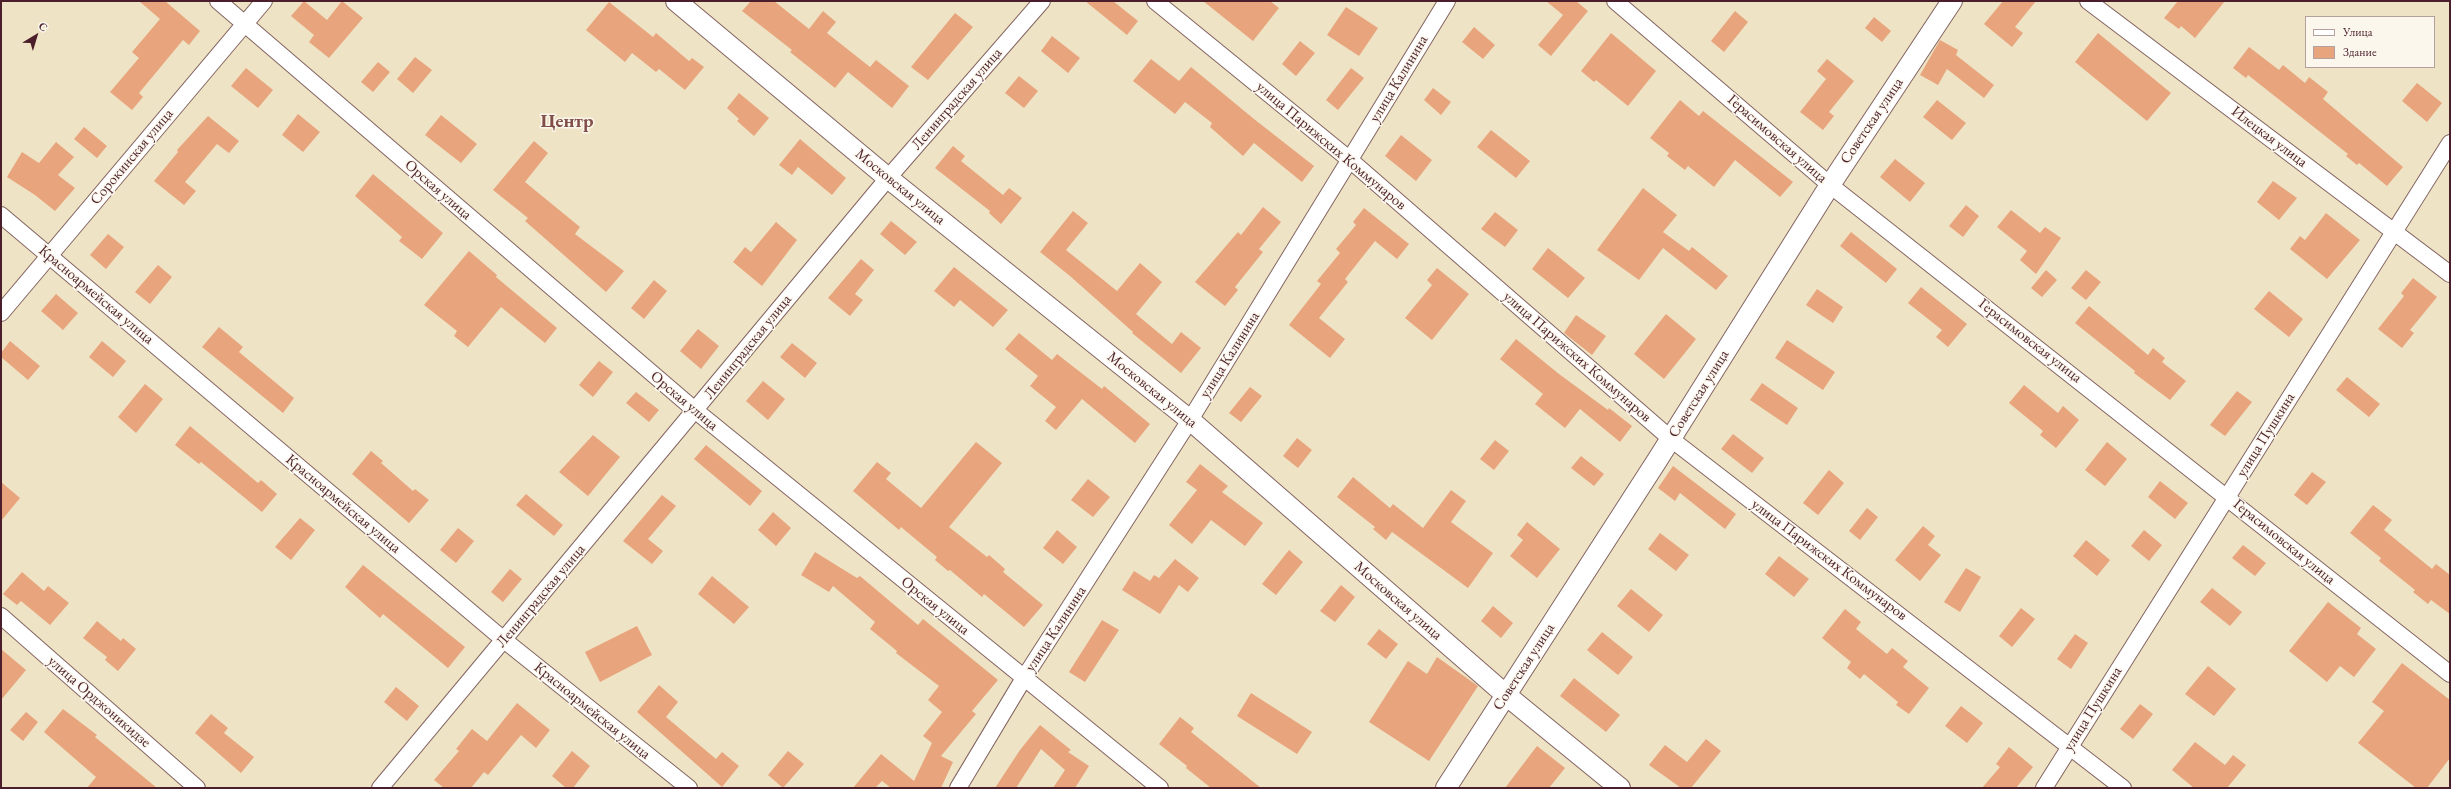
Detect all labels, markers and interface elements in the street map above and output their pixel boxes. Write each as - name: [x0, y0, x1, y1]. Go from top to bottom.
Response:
- north arrow: [16, 16, 56, 56]
- legend: [2305, 16, 2435, 68]
- text: С: [36, 19, 51, 34]
- text: Улица: [2343, 24, 2373, 40]
- street label: улица Калинина: [1366, 32, 1432, 126]
- street label: Ленинградская улица: [908, 44, 1006, 154]
- text: Здание: [2343, 44, 2377, 60]
- street label: Советская улица: [1837, 75, 1907, 167]
- street label: улица Парижских Коммунаров: [1252, 78, 1410, 214]
- street label: Герасимовская улица: [1723, 91, 1831, 187]
- street label: Илецкая улица: [2227, 103, 2311, 171]
- street label: Сорокинская улица: [87, 105, 177, 209]
- district label: Центр: [541, 111, 593, 133]
- street label: Московская улица: [851, 145, 949, 229]
- street label: Орская улица: [401, 156, 475, 224]
- street label: Красноармейская улица: [35, 242, 157, 348]
- street label: улица Парижских Коммунаров: [1499, 288, 1655, 426]
- street label: Ленинградская улица: [700, 291, 796, 403]
- street label: Герасимовская улица: [1975, 295, 2085, 387]
- street label: улица Калинина: [1196, 308, 1264, 402]
- street label: Советская улица: [1665, 347, 1733, 441]
- street label: Московская улица: [1103, 348, 1201, 432]
- street label: Орская улица: [647, 368, 721, 434]
- street label: улица Пушкина: [2233, 389, 2299, 481]
- street label: Красноармейская улица: [282, 451, 404, 557]
- street label: Герасимовская улица: [2229, 495, 2339, 589]
- street label: улица Парижских Коммунаров: [1748, 496, 1910, 624]
- street label: Ленинградская улица: [493, 541, 589, 651]
- street label: Московская улица: [1350, 558, 1446, 644]
- street label: Орская улица: [897, 573, 973, 639]
- street label: улица Калинина: [1022, 583, 1090, 675]
- street label: Советская улица: [1489, 620, 1559, 714]
- street label: улица Орджоникидзе: [44, 652, 154, 752]
- street label: Красноармейская улица: [530, 659, 654, 763]
- street label: улица Пушкина: [2060, 663, 2126, 755]

